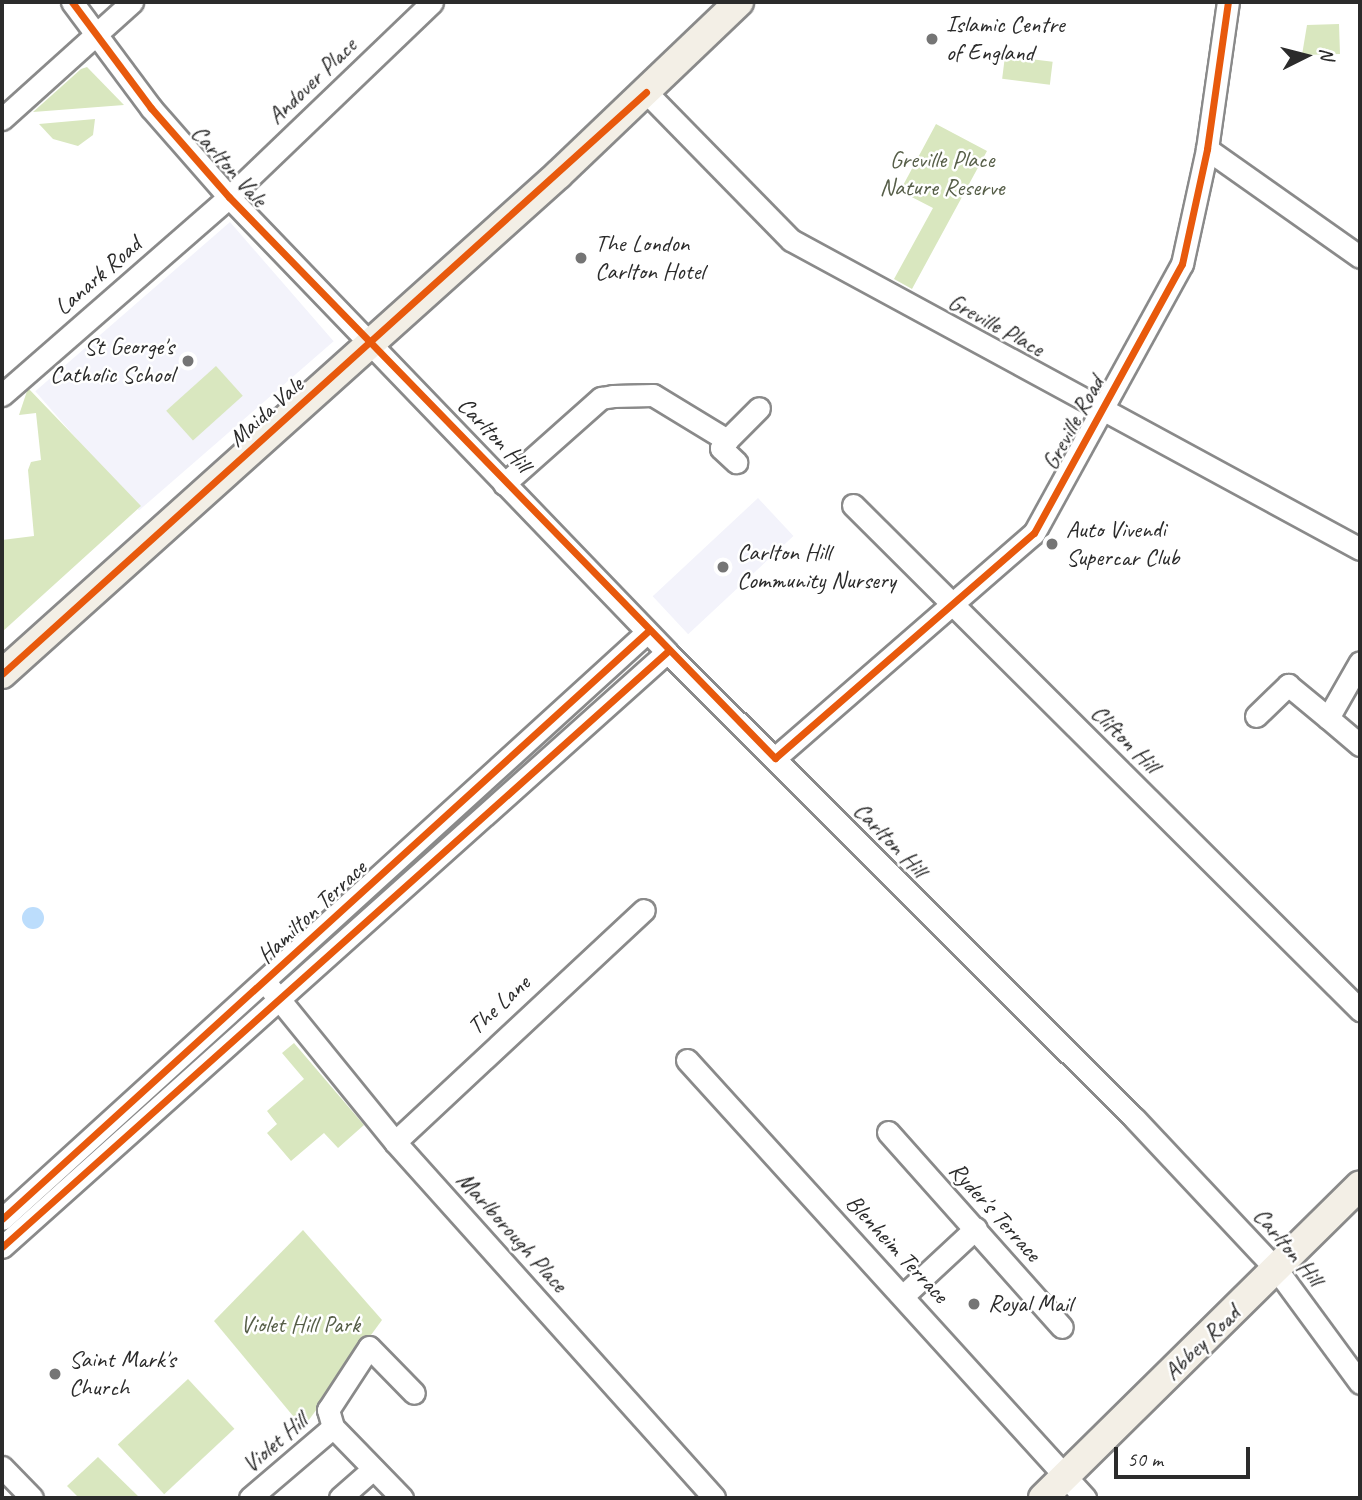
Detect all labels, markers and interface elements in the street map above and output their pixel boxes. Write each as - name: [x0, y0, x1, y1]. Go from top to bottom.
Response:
- place label: Islamic Centre of England: [946, 11, 1065, 67]
- north arrow: [1271, 21, 1341, 91]
- street label: Andover Place: [261, 31, 363, 131]
- marker: Islamic Centre of England: [924, 31, 940, 47]
- text: N: [1314, 47, 1339, 61]
- street label: Carlton Vale: [185, 119, 273, 213]
- park label: Greville Place Nature Reserve: [880, 146, 1004, 202]
- place label: The London Carlton Hotel: [595, 230, 704, 286]
- street label: Lanark Road: [49, 231, 147, 321]
- marker: The London Carlton Hotel: [573, 250, 589, 266]
- street label: Greville Place: [943, 287, 1049, 363]
- place label: St George's Catholic School: [50, 333, 174, 389]
- marker: St George's Catholic School: [180, 353, 196, 369]
- street label: Maida Vale: [223, 371, 309, 453]
- street label: Greville Road: [1036, 371, 1110, 475]
- street label: Carlton Hill: [451, 391, 537, 479]
- place label: Auto Vivendi Supercar Club: [1066, 516, 1180, 572]
- marker: Auto Vivendi Supercar Club: [1044, 536, 1060, 552]
- place label: Carlton Hill Community Nursery: [737, 539, 896, 595]
- marker: Carlton Hill Community Nursery: [715, 559, 731, 575]
- street label: Clifton Hill: [1085, 699, 1165, 779]
- street label: Carlton Hill: [847, 796, 933, 884]
- street label: Hamilton Terrace: [251, 854, 373, 970]
- street label: The Lane: [462, 969, 536, 1041]
- street label: Ryder's Terrace: [943, 1156, 1047, 1268]
- street label: Marlborough Place: [450, 1166, 574, 1298]
- street label: Blenheim Terrace: [839, 1189, 955, 1309]
- street label: Carlton Hill: [1247, 1202, 1329, 1292]
- place label: Royal Mail: [988, 1290, 1073, 1318]
- marker: Royal Mail: [966, 1296, 982, 1312]
- street label: Abbey Road: [1158, 1300, 1246, 1386]
- park label: Violet Hill Park: [240, 1311, 360, 1339]
- place label: Saint Mark's Church: [69, 1346, 176, 1402]
- marker: Saint Mark's Church: [47, 1366, 63, 1382]
- street label: Violet Hill: [237, 1407, 313, 1479]
- scale bar: [1117, 1434, 1254, 1478]
- text: 50 m: [1127, 1446, 1163, 1472]

